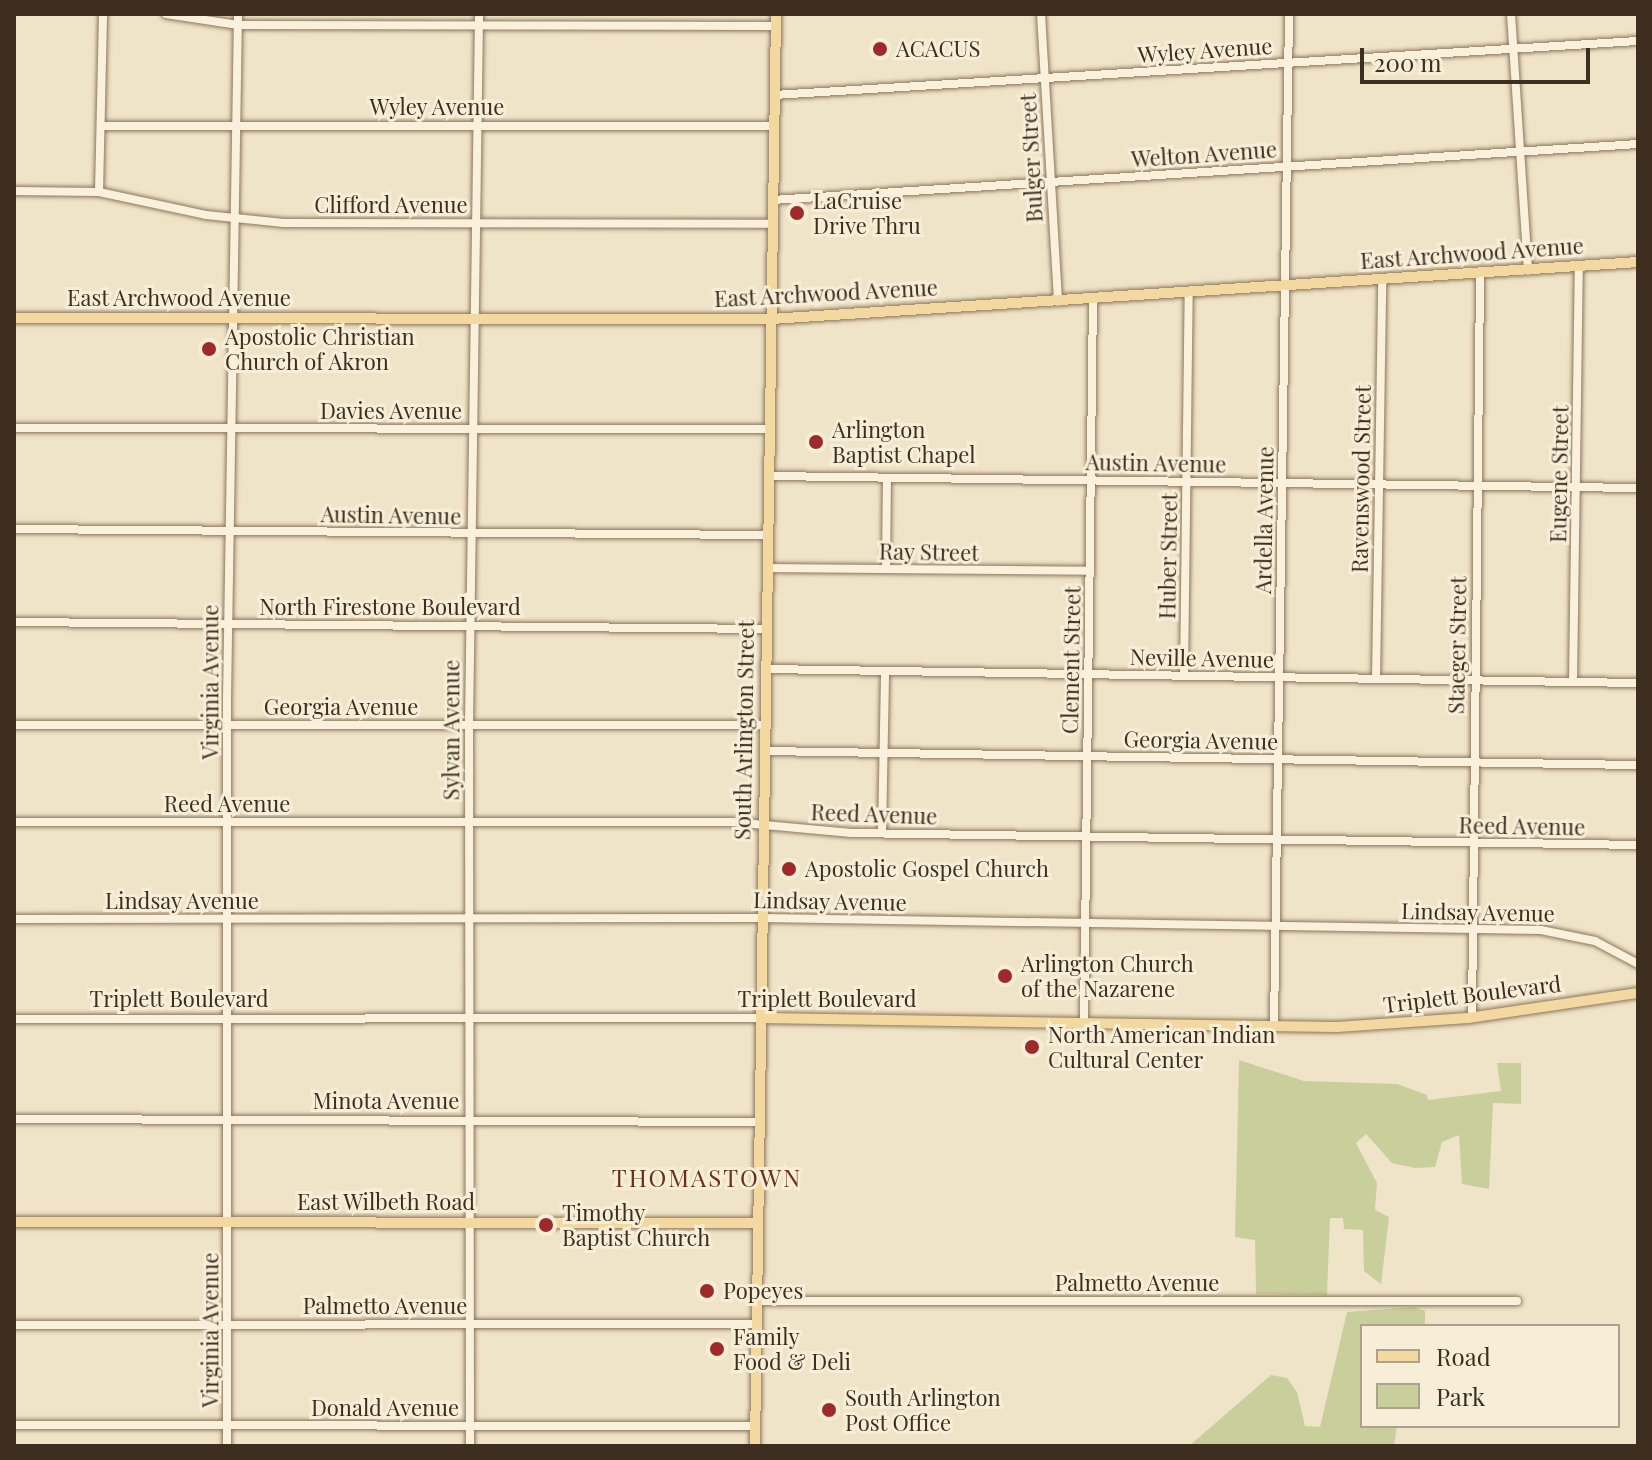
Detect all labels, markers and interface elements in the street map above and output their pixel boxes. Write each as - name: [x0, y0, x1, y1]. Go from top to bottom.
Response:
- street label: Wyley Avenue: [1136, 32, 1274, 68]
- scale bar: [1364, 32, 1594, 82]
- place label: ACACUS: [896, 36, 980, 62]
- marker: ACACUS: [871, 40, 889, 58]
- text: 200 m: [1374, 46, 1442, 78]
- street label: Bulger Street: [1014, 93, 1048, 223]
- street label: Wyley Avenue: [369, 94, 505, 120]
- street label: Welton Avenue: [1130, 136, 1278, 172]
- place label: LaCruise Drive Thru: [813, 187, 921, 238]
- street label: Clifford Avenue: [314, 192, 468, 218]
- marker: LaCruise Drive Thru: [788, 204, 806, 222]
- street label: East Archwood Avenue: [1358, 232, 1586, 274]
- street label: East Archwood Avenue: [713, 274, 939, 312]
- street label: East Archwood Avenue: [66, 285, 292, 311]
- place label: Apostolic Christian Church of Akron: [225, 323, 415, 374]
- marker: Apostolic Christian Church of Akron: [200, 340, 218, 358]
- street label: Ravenswood Street: [1346, 385, 1376, 573]
- street label: Davies Avenue: [320, 398, 462, 424]
- street label: Eugene Street: [1545, 405, 1573, 543]
- place label: Arlington Baptist Chapel: [832, 416, 976, 468]
- marker: Arlington Baptist Chapel: [807, 433, 825, 451]
- street label: Ardella Avenue: [1250, 445, 1278, 595]
- street label: Austin Avenue: [1085, 449, 1227, 477]
- street label: Huber Street: [1154, 492, 1182, 620]
- street label: Austin Avenue: [320, 501, 462, 529]
- street label: Ray Street: [878, 538, 980, 566]
- street label: Staeger Street: [1443, 575, 1471, 715]
- street label: Clement Street: [1057, 586, 1085, 734]
- street label: North Firestone Boulevard: [259, 594, 521, 620]
- street label: Virginia Avenue: [197, 604, 223, 760]
- street label: South Arlington Street: [729, 619, 759, 841]
- street label: Neville Avenue: [1129, 644, 1275, 672]
- street label: Sylvan Avenue: [438, 659, 464, 801]
- street label: Georgia Avenue: [263, 694, 419, 720]
- street label: Georgia Avenue: [1123, 725, 1279, 755]
- street label: Reed Avenue: [163, 791, 291, 817]
- street label: Reed Avenue: [810, 799, 938, 829]
- street label: Reed Avenue: [1458, 812, 1586, 840]
- place label: Apostolic Gospel Church: [805, 856, 1049, 882]
- marker: Apostolic Gospel Church: [780, 860, 798, 878]
- street label: Lindsay Avenue: [752, 886, 908, 916]
- street label: Lindsay Avenue: [104, 888, 260, 914]
- street label: Lindsay Avenue: [1400, 897, 1556, 927]
- place label: Arlington Church of the Nazarene: [1021, 950, 1194, 1002]
- marker: Arlington Church of the Nazarene: [996, 967, 1014, 985]
- street label: Triplett Boulevard: [1381, 970, 1563, 1018]
- street label: Triplett Boulevard: [89, 986, 269, 1012]
- street label: Triplett Boulevard: [737, 986, 917, 1012]
- place label: North American Indian Cultural Center: [1048, 1021, 1276, 1072]
- marker: North American Indian Cultural Center: [1023, 1038, 1041, 1056]
- street label: Minota Avenue: [312, 1088, 460, 1114]
- district label: THOMASTOWN: [612, 1164, 802, 1192]
- street label: East Wilbeth Road: [296, 1189, 476, 1215]
- place label: Timothy Baptist Church: [562, 1199, 711, 1250]
- marker: Timothy Baptist Church: [537, 1216, 555, 1234]
- street label: Virginia Avenue: [197, 1252, 223, 1408]
- street label: Palmetto Avenue: [1054, 1270, 1220, 1296]
- place label: Popeyes: [723, 1278, 803, 1304]
- marker: Popeyes: [698, 1282, 716, 1300]
- street label: Palmetto Avenue: [302, 1293, 468, 1319]
- place label: Family Food & Deli: [733, 1323, 851, 1374]
- legend: [1360, 1324, 1620, 1428]
- marker: Family Food & Deli: [708, 1340, 726, 1358]
- text: Road: [1436, 1340, 1491, 1372]
- text: Park: [1436, 1380, 1485, 1412]
- place label: South Arlington Post Office: [845, 1384, 1001, 1436]
- street label: Donald Avenue: [311, 1395, 459, 1421]
- marker: South Arlington Post Office: [820, 1401, 838, 1419]

